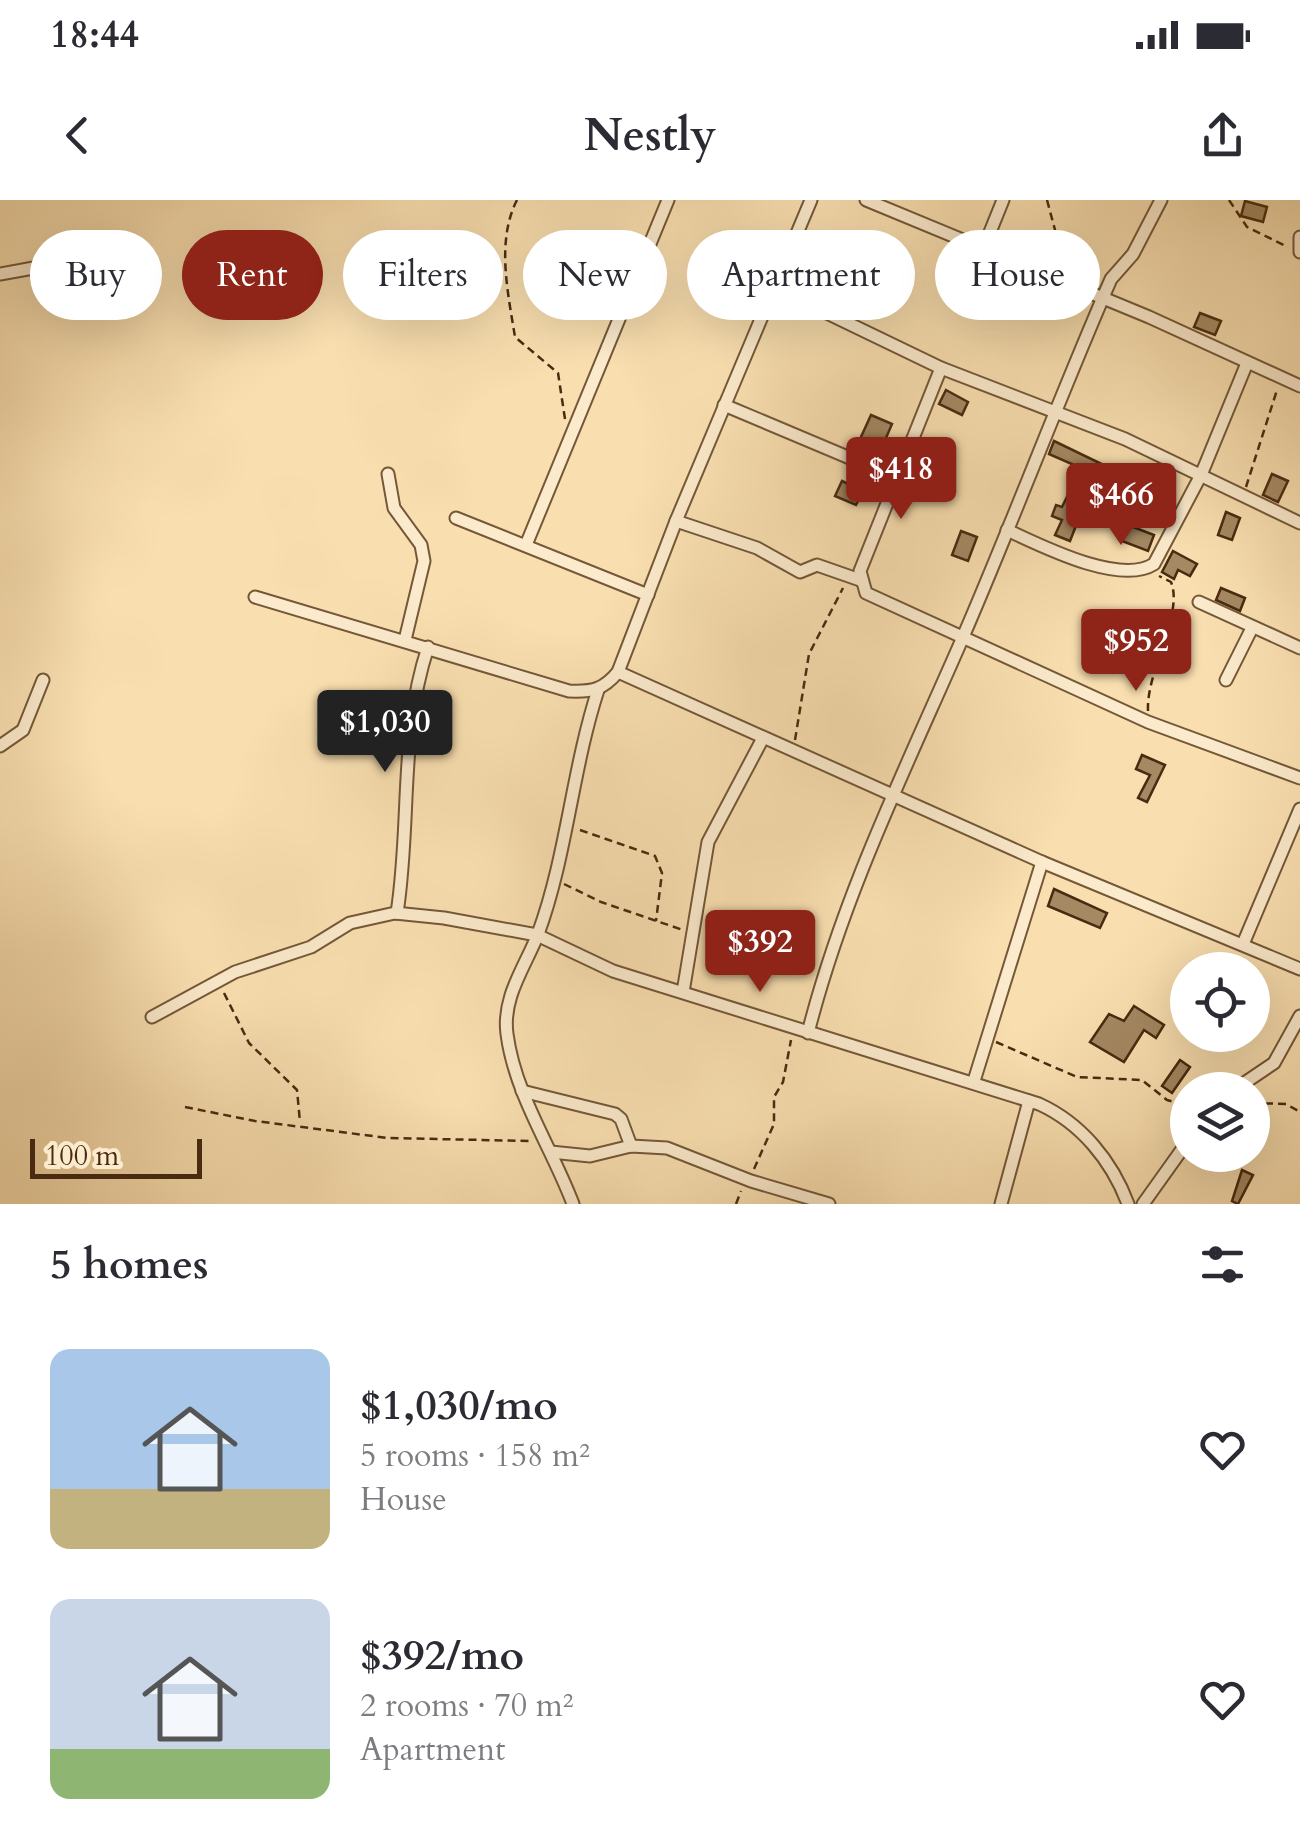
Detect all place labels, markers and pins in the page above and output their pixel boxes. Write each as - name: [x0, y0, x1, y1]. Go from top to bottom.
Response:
- pin: $418: [842, 437, 960, 522]
- pin: $466: [1062, 463, 1180, 548]
- pin: $952: [1077, 609, 1195, 694]
- pin: $1,030: [304, 690, 466, 775]
- pin: $392: [701, 910, 819, 995]

